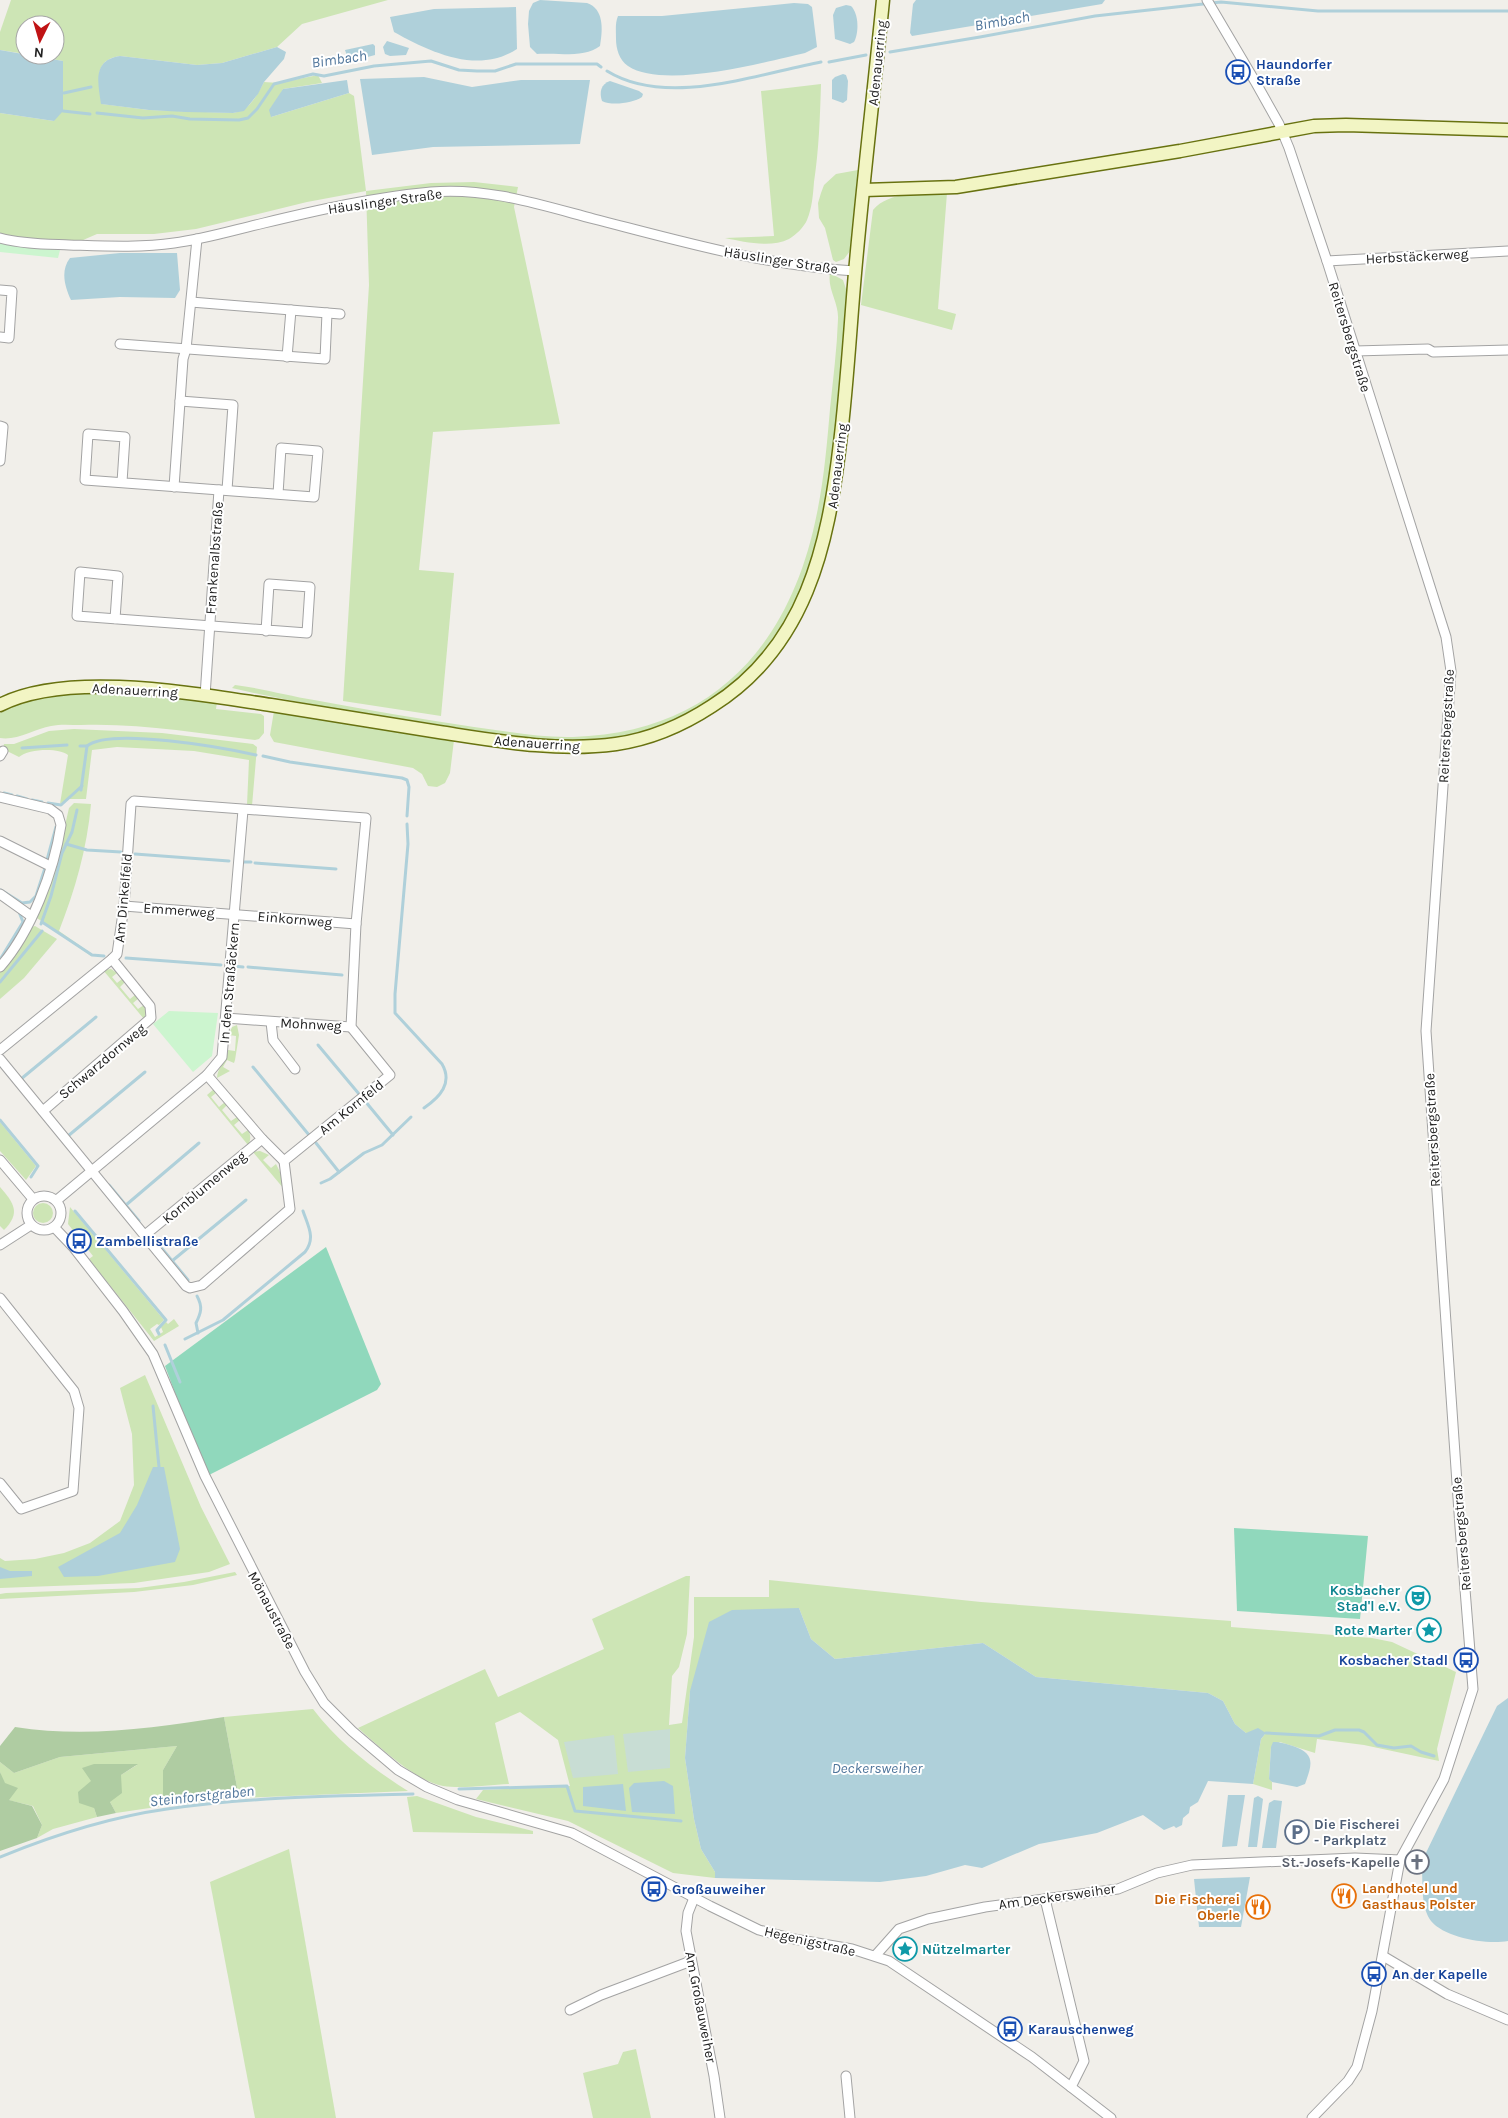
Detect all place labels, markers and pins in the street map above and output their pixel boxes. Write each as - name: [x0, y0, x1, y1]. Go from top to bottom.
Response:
- place label: Haundorfer Straße: [1256, 56, 1332, 89]
- bus stop icon: Haundorfer Straße: [1225, 59, 1251, 85]
- bus stop icon: Zambellistraße: [66, 1228, 92, 1254]
- place label: Zambellistraße: [96, 1233, 199, 1250]
- place label: Kosbacher Stad'l e.V.: [1330, 1582, 1400, 1615]
- theatre icon: Kosbacher Stad'l e.V.: [1405, 1585, 1431, 1611]
- place icon: Rote Marter: [1416, 1617, 1442, 1643]
- place label: Rote Marter: [1334, 1622, 1412, 1639]
- bus stop icon: Kosbacher Stadl: [1453, 1647, 1479, 1673]
- place label: Kosbacher Stadl: [1339, 1652, 1448, 1669]
- place label: Die Fischerei - Parkplatz: [1314, 1816, 1400, 1849]
- parking icon: Die Fischerei - Parkplatz: [1284, 1819, 1310, 1845]
- church icon: St.-Josefs-Kapelle: [1404, 1849, 1430, 1875]
- place label: St.-Josefs-Kapelle: [1282, 1854, 1400, 1871]
- bus stop icon: Großauweiher: [641, 1876, 667, 1902]
- place label: Landhotel und Gasthaus Polster: [1362, 1880, 1476, 1913]
- place label: Großauweiher: [672, 1881, 766, 1898]
- restaurant icon: Landhotel und Gasthaus Polster: [1331, 1883, 1357, 1909]
- place label: Die Fischerei Oberle: [1154, 1891, 1240, 1924]
- restaurant icon: Die Fischerei Oberle: [1245, 1894, 1271, 1920]
- place icon: Nützelmarter: [892, 1936, 918, 1962]
- place label: Nützelmarter: [922, 1941, 1011, 1958]
- bus stop icon: An der Kapelle: [1361, 1961, 1387, 1987]
- place label: An der Kapelle: [1392, 1966, 1487, 1983]
- bus stop icon: Karauschenweg: [997, 2016, 1023, 2042]
- place label: Karauschenweg: [1028, 2021, 1134, 2038]

